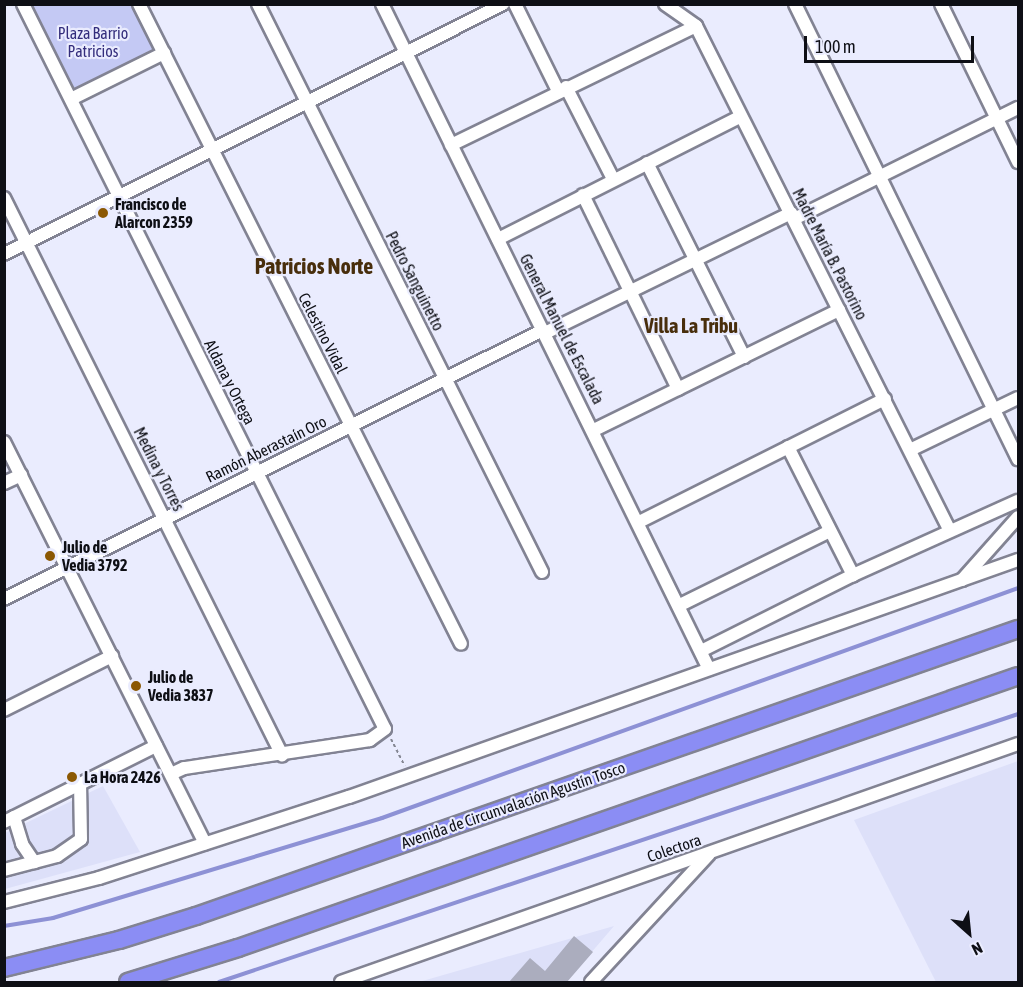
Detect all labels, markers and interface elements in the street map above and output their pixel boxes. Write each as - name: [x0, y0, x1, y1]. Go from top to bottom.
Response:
- park label: Plaza Barrio Patricios: [58, 23, 128, 61]
- scale bar: [807, 24, 976, 62]
- text: 100 m: [815, 36, 856, 57]
- street label: Madre María B. Pastorino: [789, 185, 871, 323]
- place label: Francisco de Alarcon 2359: [115, 194, 193, 232]
- marker: Francisco de Alarcon 2359: [96, 206, 110, 220]
- street label: Pedro Sanguinetto: [382, 228, 448, 334]
- street label: General Manuel de Escalada: [516, 251, 608, 407]
- district label: Patricios Norte: [255, 254, 373, 280]
- street label: Celestino Vidal: [294, 289, 352, 377]
- district label: Villa La Tribu: [644, 313, 738, 337]
- street label: Aldana y Ortega: [200, 336, 260, 428]
- street label: Ramón Aberastaín Oro: [203, 411, 329, 487]
- street label: Medina y Torres: [130, 424, 188, 514]
- place label: Julio de Vedia 3792: [62, 537, 128, 575]
- marker: Julio de Vedia 3792: [43, 549, 57, 563]
- place label: Julio de Vedia 3837: [148, 667, 214, 705]
- marker: Julio de Vedia 3837: [129, 679, 143, 693]
- street label: Avenida de Circunvalación Agustín Tosco: [398, 758, 628, 852]
- place label: La Hora 2426: [84, 767, 161, 787]
- marker: La Hora 2426: [65, 770, 79, 784]
- street label: Colectora: [645, 830, 703, 866]
- north arrow: [939, 903, 999, 963]
- text: N: [969, 939, 985, 959]

